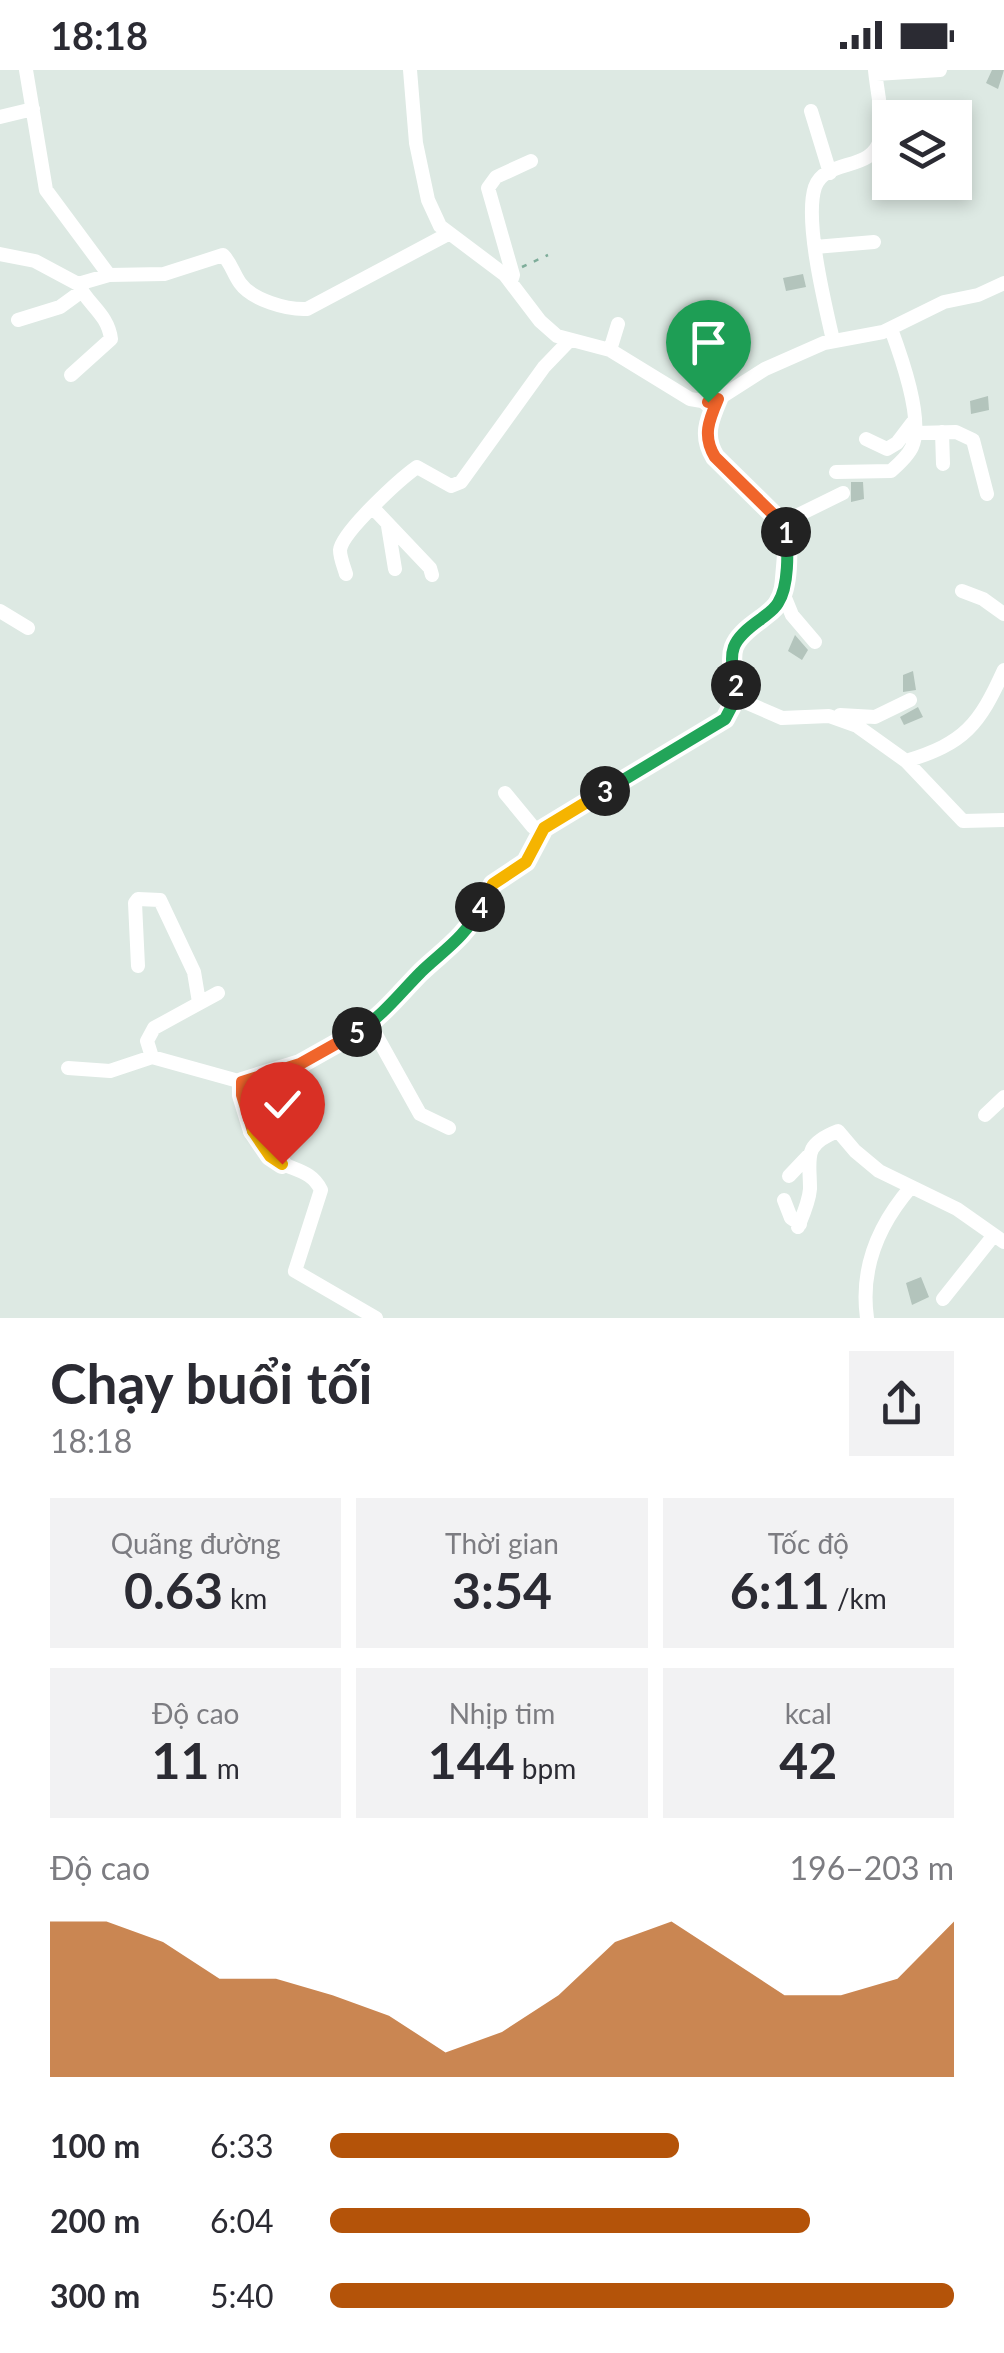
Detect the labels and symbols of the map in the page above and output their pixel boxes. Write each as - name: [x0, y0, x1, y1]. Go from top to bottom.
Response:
- pin: [666, 300, 751, 403]
- pin: 1: [761, 507, 811, 557]
- pin: 2: [711, 660, 761, 710]
- pin: 3: [580, 766, 630, 816]
- pin: 4: [455, 882, 505, 932]
- pin: 5: [332, 1007, 382, 1057]
- pin: [240, 1062, 325, 1165]

